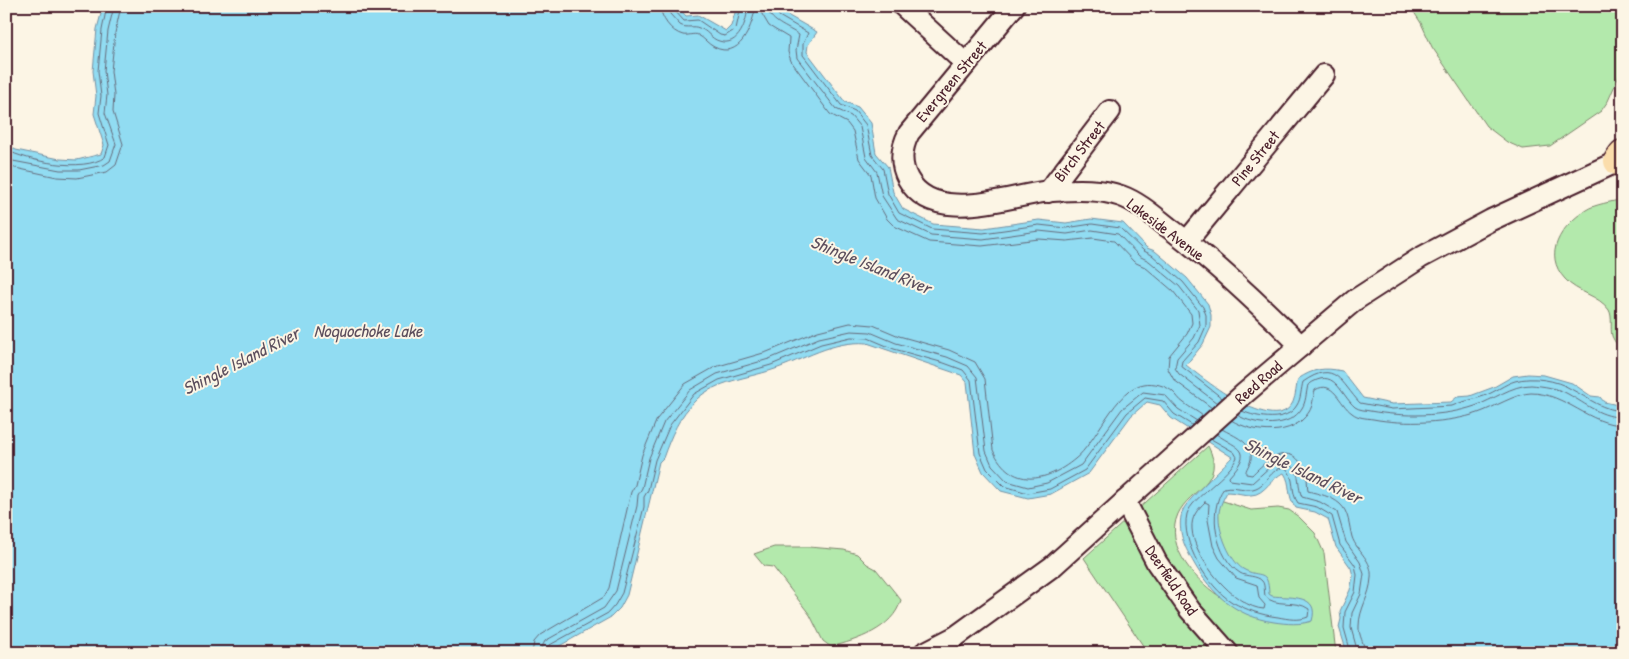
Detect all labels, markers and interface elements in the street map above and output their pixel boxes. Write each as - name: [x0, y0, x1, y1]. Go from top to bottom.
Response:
- street label: Evergreen Street: [910, 35, 992, 126]
- street label: Birch Street: [1048, 116, 1110, 186]
- street label: Pine Street: [1226, 125, 1285, 190]
- street label: Lakeside Avenue: [1123, 193, 1210, 266]
- water label: Shingle Island River: [807, 229, 937, 301]
- water label: Noquochoke Lake: [314, 318, 423, 343]
- water label: Shingle Island River: [178, 319, 305, 401]
- street label: Reed Road: [1230, 355, 1286, 409]
- water label: Shingle Island River: [1240, 431, 1368, 511]
- street label: Deerfield Road: [1141, 541, 1203, 619]

